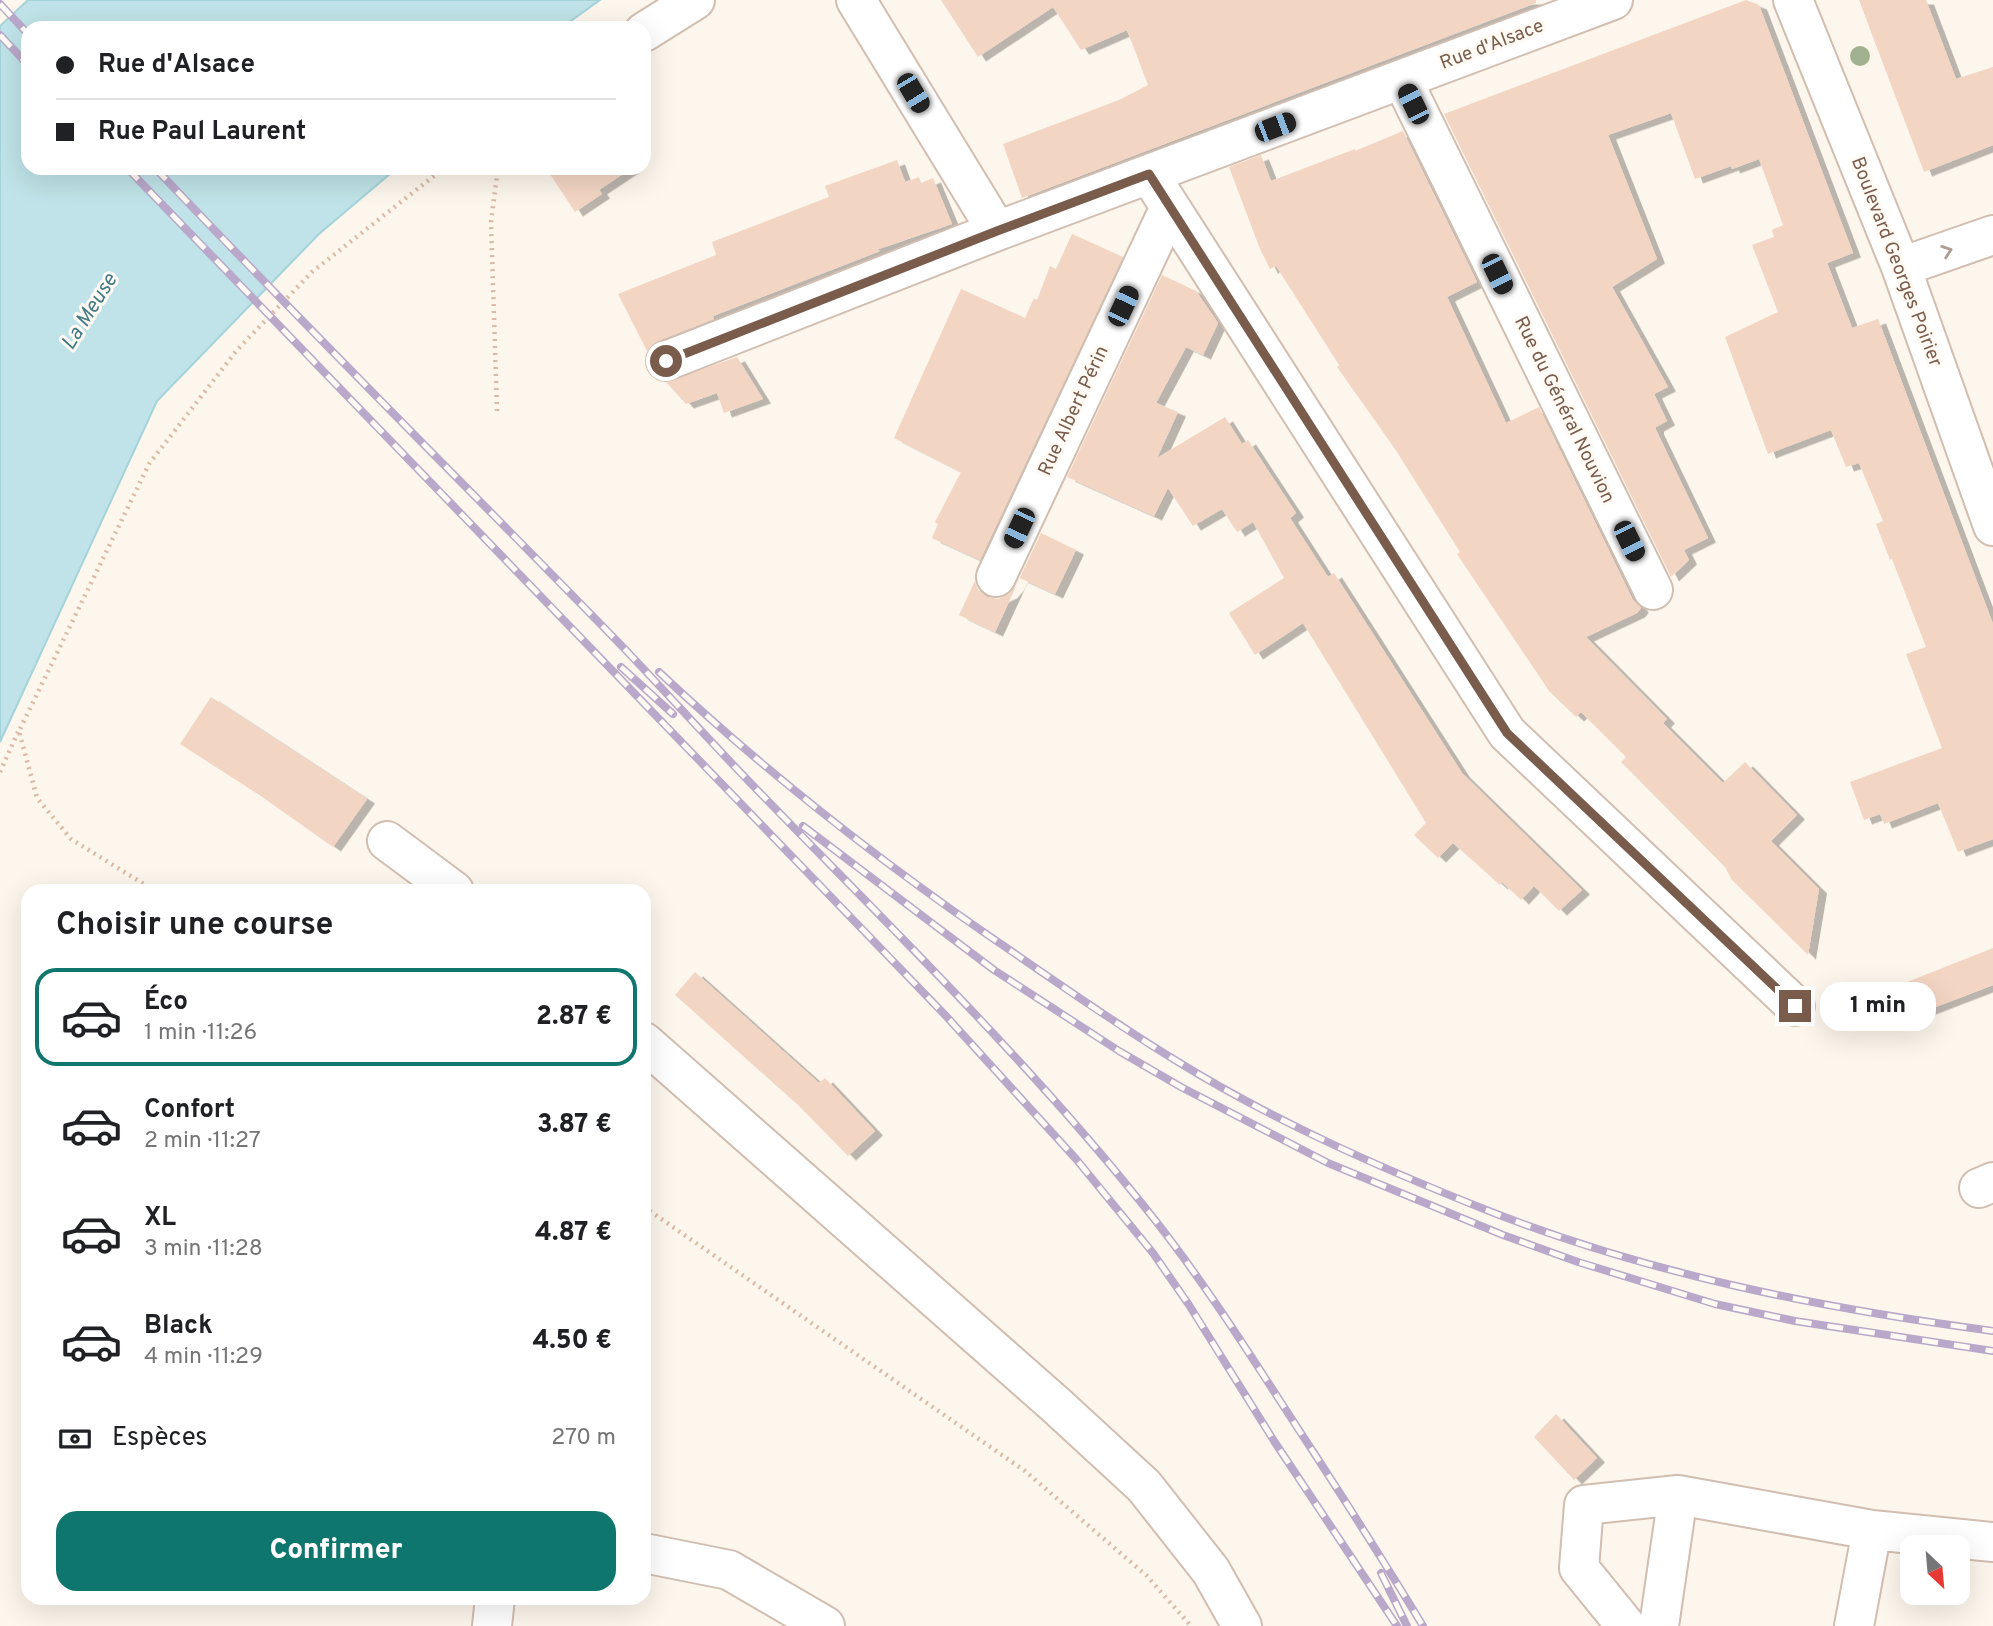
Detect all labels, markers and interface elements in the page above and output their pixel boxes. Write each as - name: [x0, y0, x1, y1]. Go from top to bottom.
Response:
- street label: Rue d'Alsace: [1437, 14, 1547, 76]
- text: Rue d'Alsace: [98, 49, 255, 82]
- car: [894, 70, 933, 116]
- car: [1395, 81, 1432, 127]
- car: [1252, 110, 1299, 144]
- text: Rue Paul Laurent: [98, 116, 306, 149]
- street label: Boulevard Georges Poirier: [1845, 154, 1947, 371]
- one-way arrow: [1940, 245, 1952, 259]
- car: [1479, 251, 1516, 297]
- water label: La Meuse: [56, 268, 125, 355]
- car: [1105, 283, 1142, 329]
- street label: Rue du Général Nouvion: [1508, 313, 1620, 507]
- street label: Rue Albert Périn: [1033, 342, 1115, 480]
- route start: [650, 345, 682, 377]
- car: [1001, 505, 1038, 551]
- car: [1611, 518, 1648, 564]
- text: Choisir une course: [56, 906, 333, 946]
- callout: 1 min: [1820, 982, 1935, 1030]
- icon: car: [60, 986, 123, 1049]
- text: Éco: [144, 986, 188, 1019]
- route end: [1779, 990, 1811, 1022]
- text: 1 min: [1850, 992, 1906, 1021]
- text: 2.87 €: [536, 1001, 612, 1034]
- text: 1 min · 11:26: [144, 1019, 257, 1048]
- icon: car: [60, 1094, 123, 1157]
- text: Confort: [144, 1094, 235, 1127]
- text: 3.87 €: [537, 1109, 612, 1142]
- text: 2 min · 11:27: [144, 1127, 261, 1156]
- icon: car: [60, 1202, 123, 1265]
- text: XL: [144, 1202, 176, 1235]
- text: 4.87 €: [535, 1217, 612, 1250]
- text: 3 min · 11:28: [144, 1235, 263, 1264]
- icon: car: [60, 1310, 123, 1373]
- text: Black: [144, 1310, 213, 1343]
- text: 4.50 €: [532, 1325, 612, 1358]
- text: 4 min · 11:29: [144, 1343, 263, 1372]
- icon: cash: [56, 1420, 94, 1458]
- text: Espèces: [112, 1422, 208, 1455]
- text: 270 m: [551, 1424, 616, 1453]
- button: Confirmer: [56, 1511, 616, 1591]
- north arrow: [1900, 1535, 1970, 1605]
- map controls: [1900, 1535, 1970, 1605]

